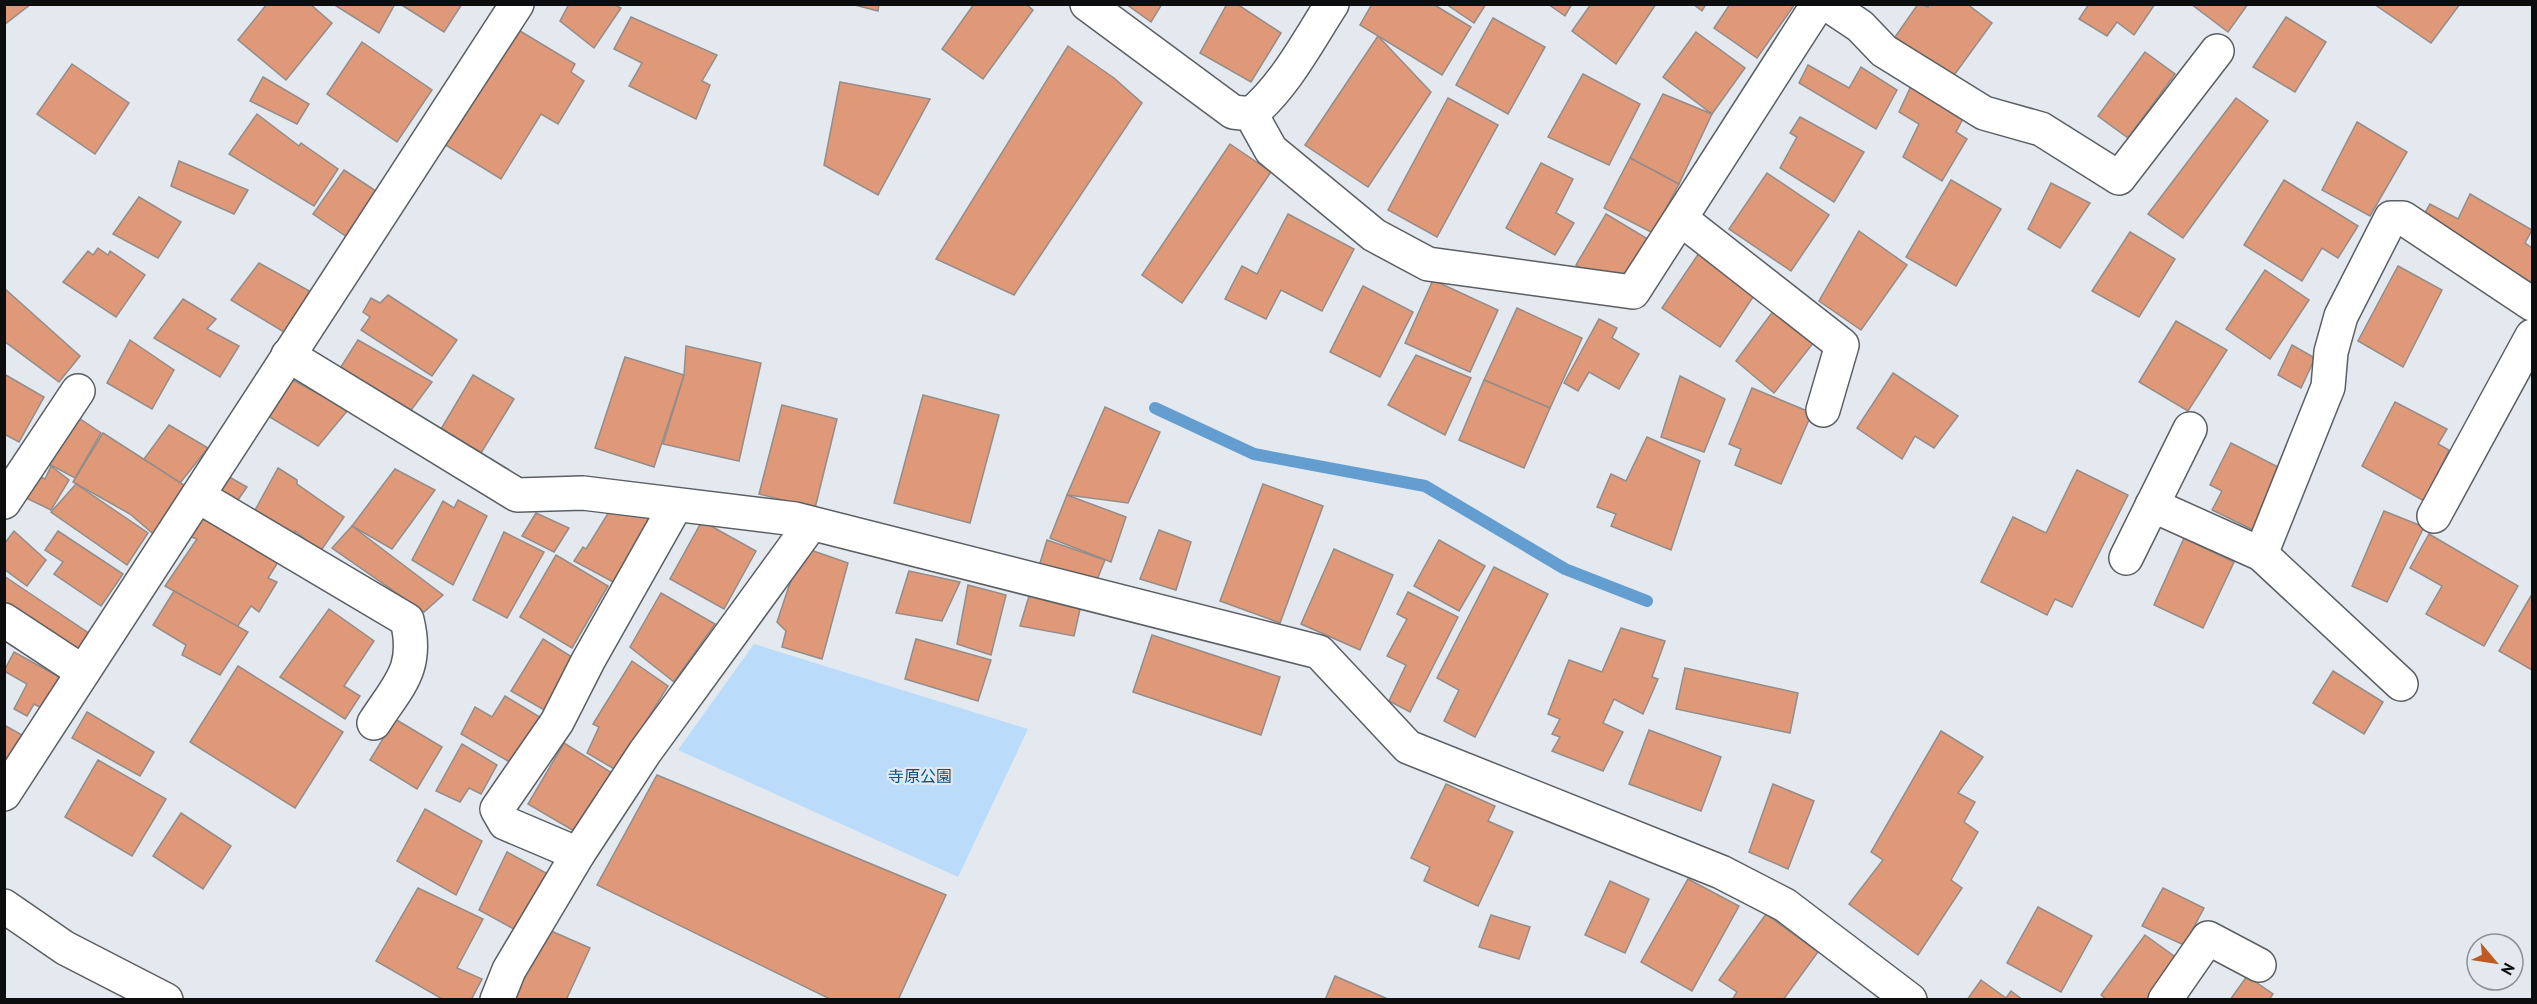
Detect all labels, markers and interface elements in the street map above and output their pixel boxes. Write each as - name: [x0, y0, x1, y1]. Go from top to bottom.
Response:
- park label: 寺原公園: [888, 766, 952, 786]
- north arrow: [2465, 932, 2525, 992]
- text: N: [2497, 960, 2519, 979]

